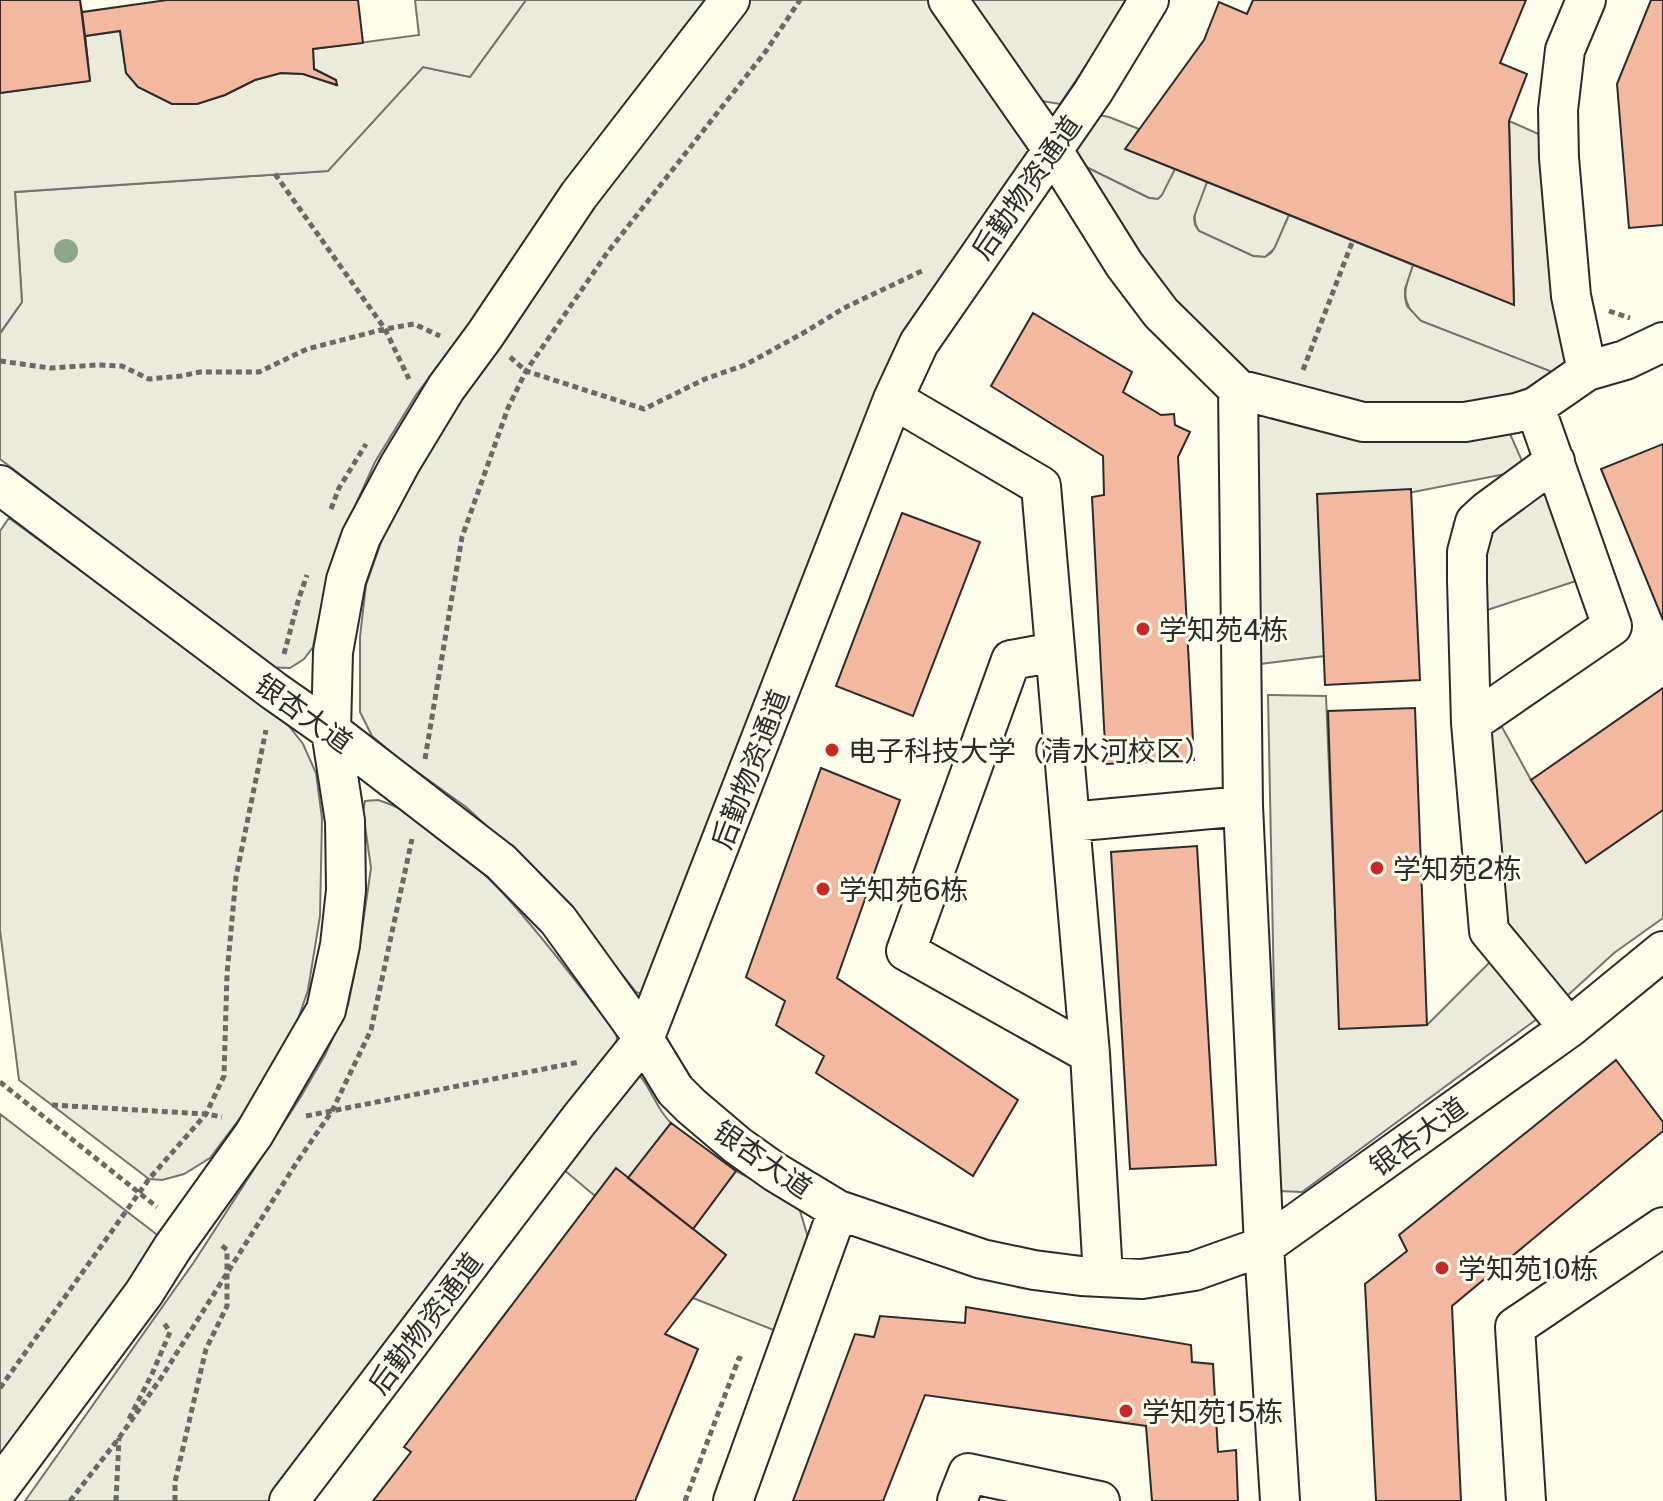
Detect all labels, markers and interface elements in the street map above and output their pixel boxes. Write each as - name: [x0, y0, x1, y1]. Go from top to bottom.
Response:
- street label: 后勤物资通道: [964, 109, 1088, 265]
- place label: 学知苑4栋: [1159, 613, 1289, 646]
- marker: 学知苑4栋: [1134, 620, 1152, 638]
- street label: 银杏大道: [249, 667, 359, 759]
- street label: 后勤物资通道: [704, 685, 796, 853]
- place label: 电子科技大学（清水河校区）: [848, 734, 1212, 767]
- marker: 电子科技大学（清水河校区）: [823, 741, 841, 759]
- place label: 学知苑2栋: [1393, 852, 1522, 885]
- marker: 学知苑2栋: [1368, 859, 1386, 877]
- place label: 学知苑6栋: [839, 873, 968, 906]
- marker: 学知苑6栋: [814, 880, 832, 898]
- street label: 银杏大道: [1363, 1090, 1473, 1182]
- street label: 银杏大道: [708, 1113, 818, 1205]
- street label: 后勤物资通道: [361, 1246, 489, 1400]
- place label: 学知苑10栋: [1458, 1252, 1599, 1285]
- marker: 学知苑10栋: [1433, 1259, 1451, 1277]
- place label: 学知苑15栋: [1142, 1395, 1283, 1428]
- marker: 学知苑15栋: [1117, 1402, 1135, 1420]

